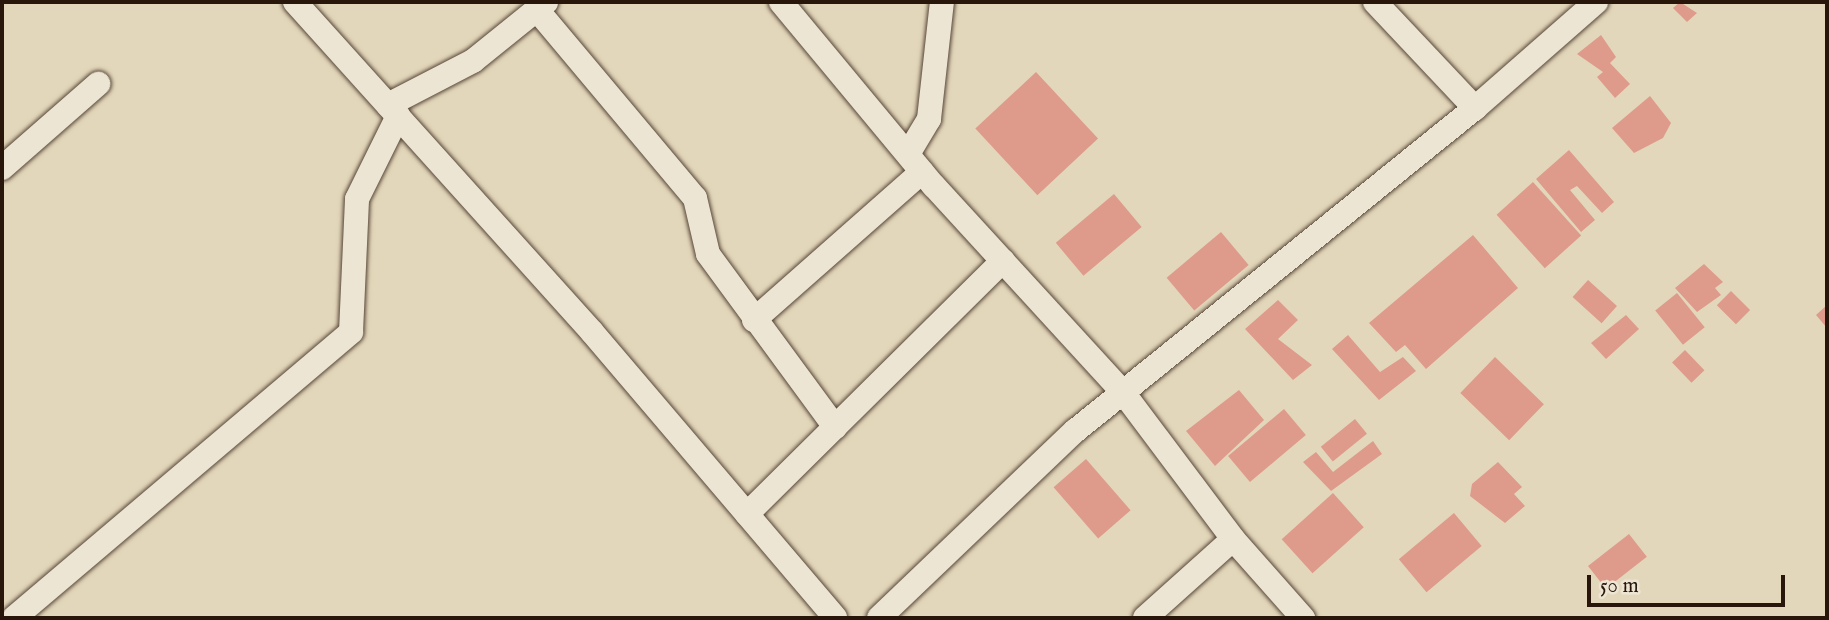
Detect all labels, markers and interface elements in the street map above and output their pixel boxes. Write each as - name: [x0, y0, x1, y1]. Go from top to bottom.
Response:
- scale bar: [1591, 560, 1789, 604]
- text: 50 m: [1600, 573, 1639, 600]

